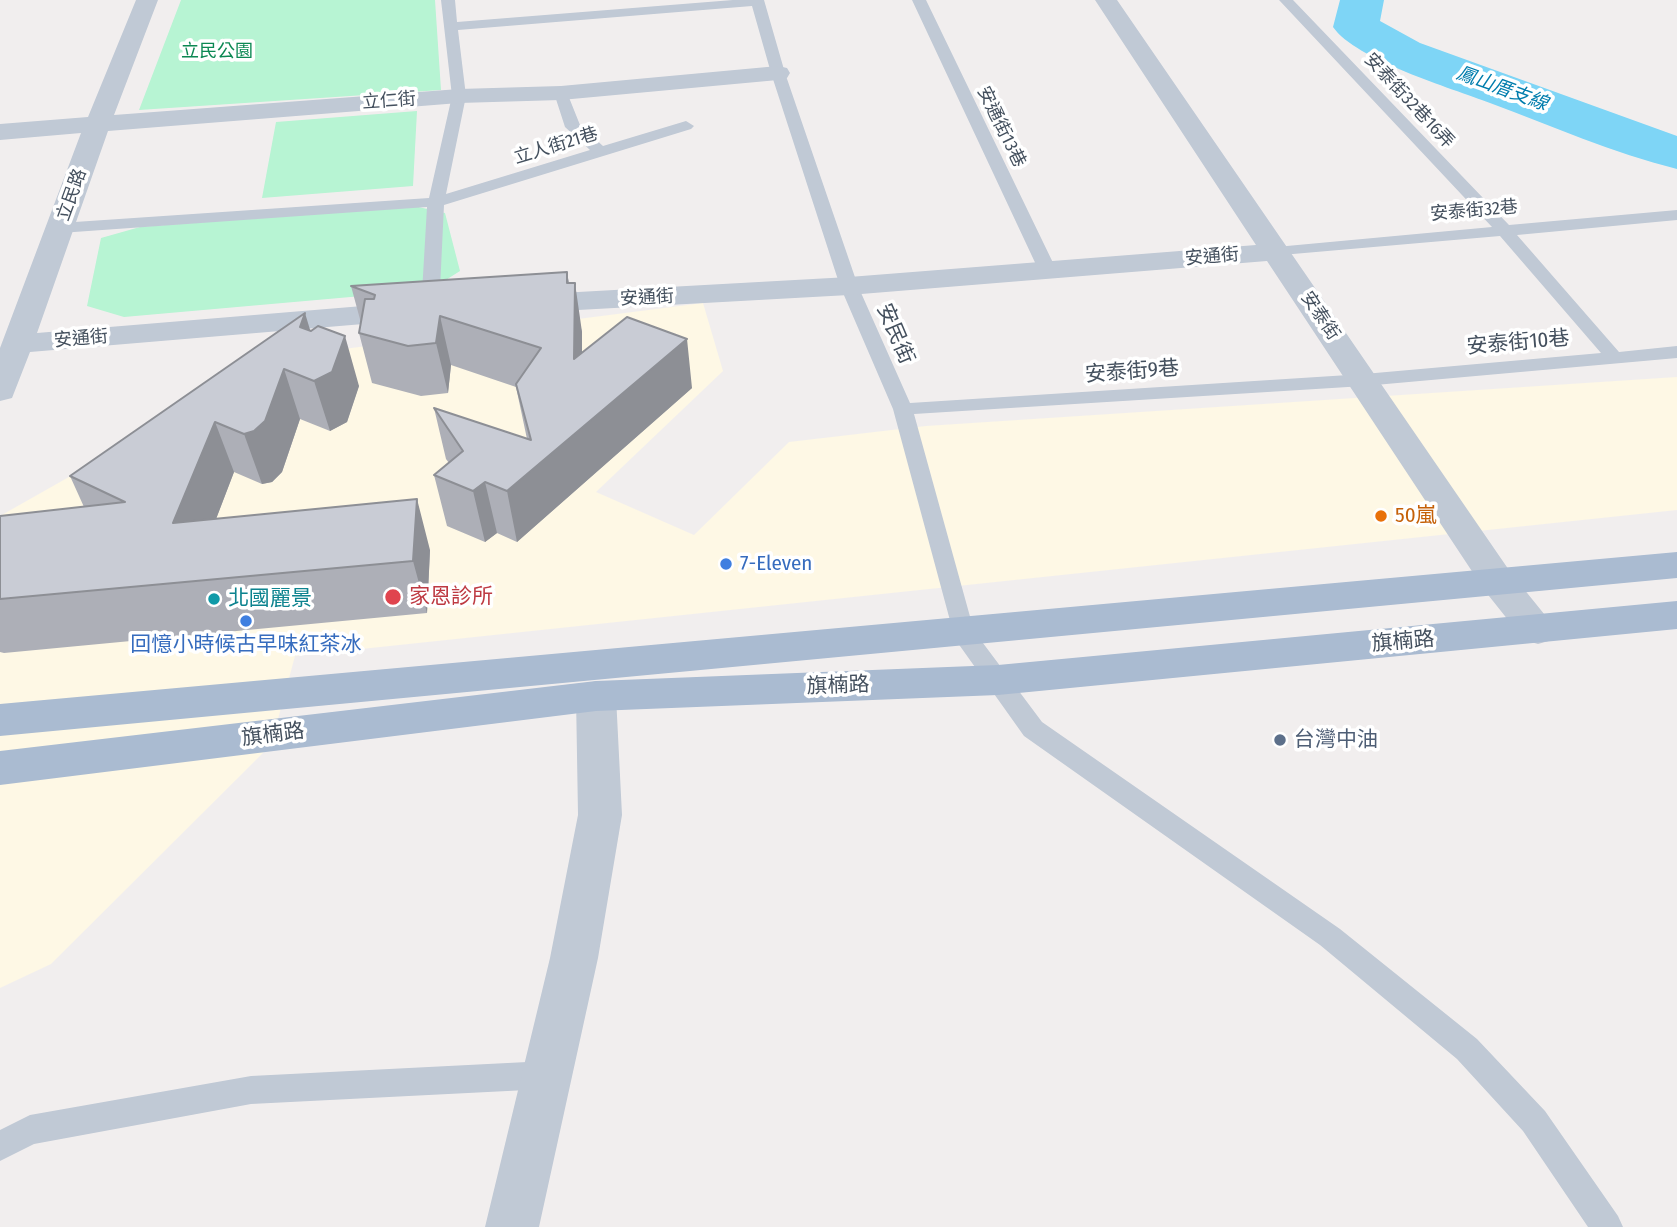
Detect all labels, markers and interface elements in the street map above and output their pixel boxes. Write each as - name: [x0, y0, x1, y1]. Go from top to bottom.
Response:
- park label: 立民公園: [181, 41, 253, 63]
- street label: 安泰街32巷16弄: [1360, 49, 1458, 153]
- water label: 鳳山厝支線: [1453, 62, 1551, 116]
- street label: 安通街13巷: [972, 83, 1030, 171]
- street label: 立仁街: [361, 88, 417, 114]
- street label: 立人街21巷: [511, 123, 601, 169]
- street label: 立民路: [53, 166, 91, 224]
- street label: 安泰街32巷: [1429, 196, 1519, 226]
- street label: 安通街: [1184, 244, 1240, 270]
- street label: 安通街: [619, 286, 675, 310]
- street label: 安泰街: [1296, 288, 1344, 344]
- street label: 安民街: [871, 300, 919, 368]
- street label: 安通街: [53, 326, 109, 352]
- street label: 安泰街10巷: [1466, 326, 1570, 360]
- street label: 安泰街9巷: [1084, 356, 1180, 388]
- place label: 50嵐: [1395, 503, 1437, 529]
- marker: 50嵐: [1373, 508, 1389, 524]
- place label: 7-Eleven: [740, 551, 812, 577]
- marker: 7-Eleven: [718, 556, 734, 572]
- place label: 家恩診所: [409, 584, 493, 610]
- place label: 北國麗景: [228, 586, 312, 612]
- marker: 家恩診所: [383, 587, 403, 607]
- marker: 北國麗景: [206, 591, 222, 607]
- marker: 回憶小時候古早味紅茶冰: [238, 613, 254, 629]
- street label: 旗楠路: [1371, 627, 1435, 657]
- place label: 回憶小時候古早味紅茶冰: [131, 632, 361, 658]
- street label: 旗楠路: [806, 672, 870, 700]
- street label: 旗楠路: [240, 719, 306, 751]
- place label: 台灣中油: [1294, 727, 1378, 753]
- marker: 台灣中油: [1272, 732, 1288, 748]

